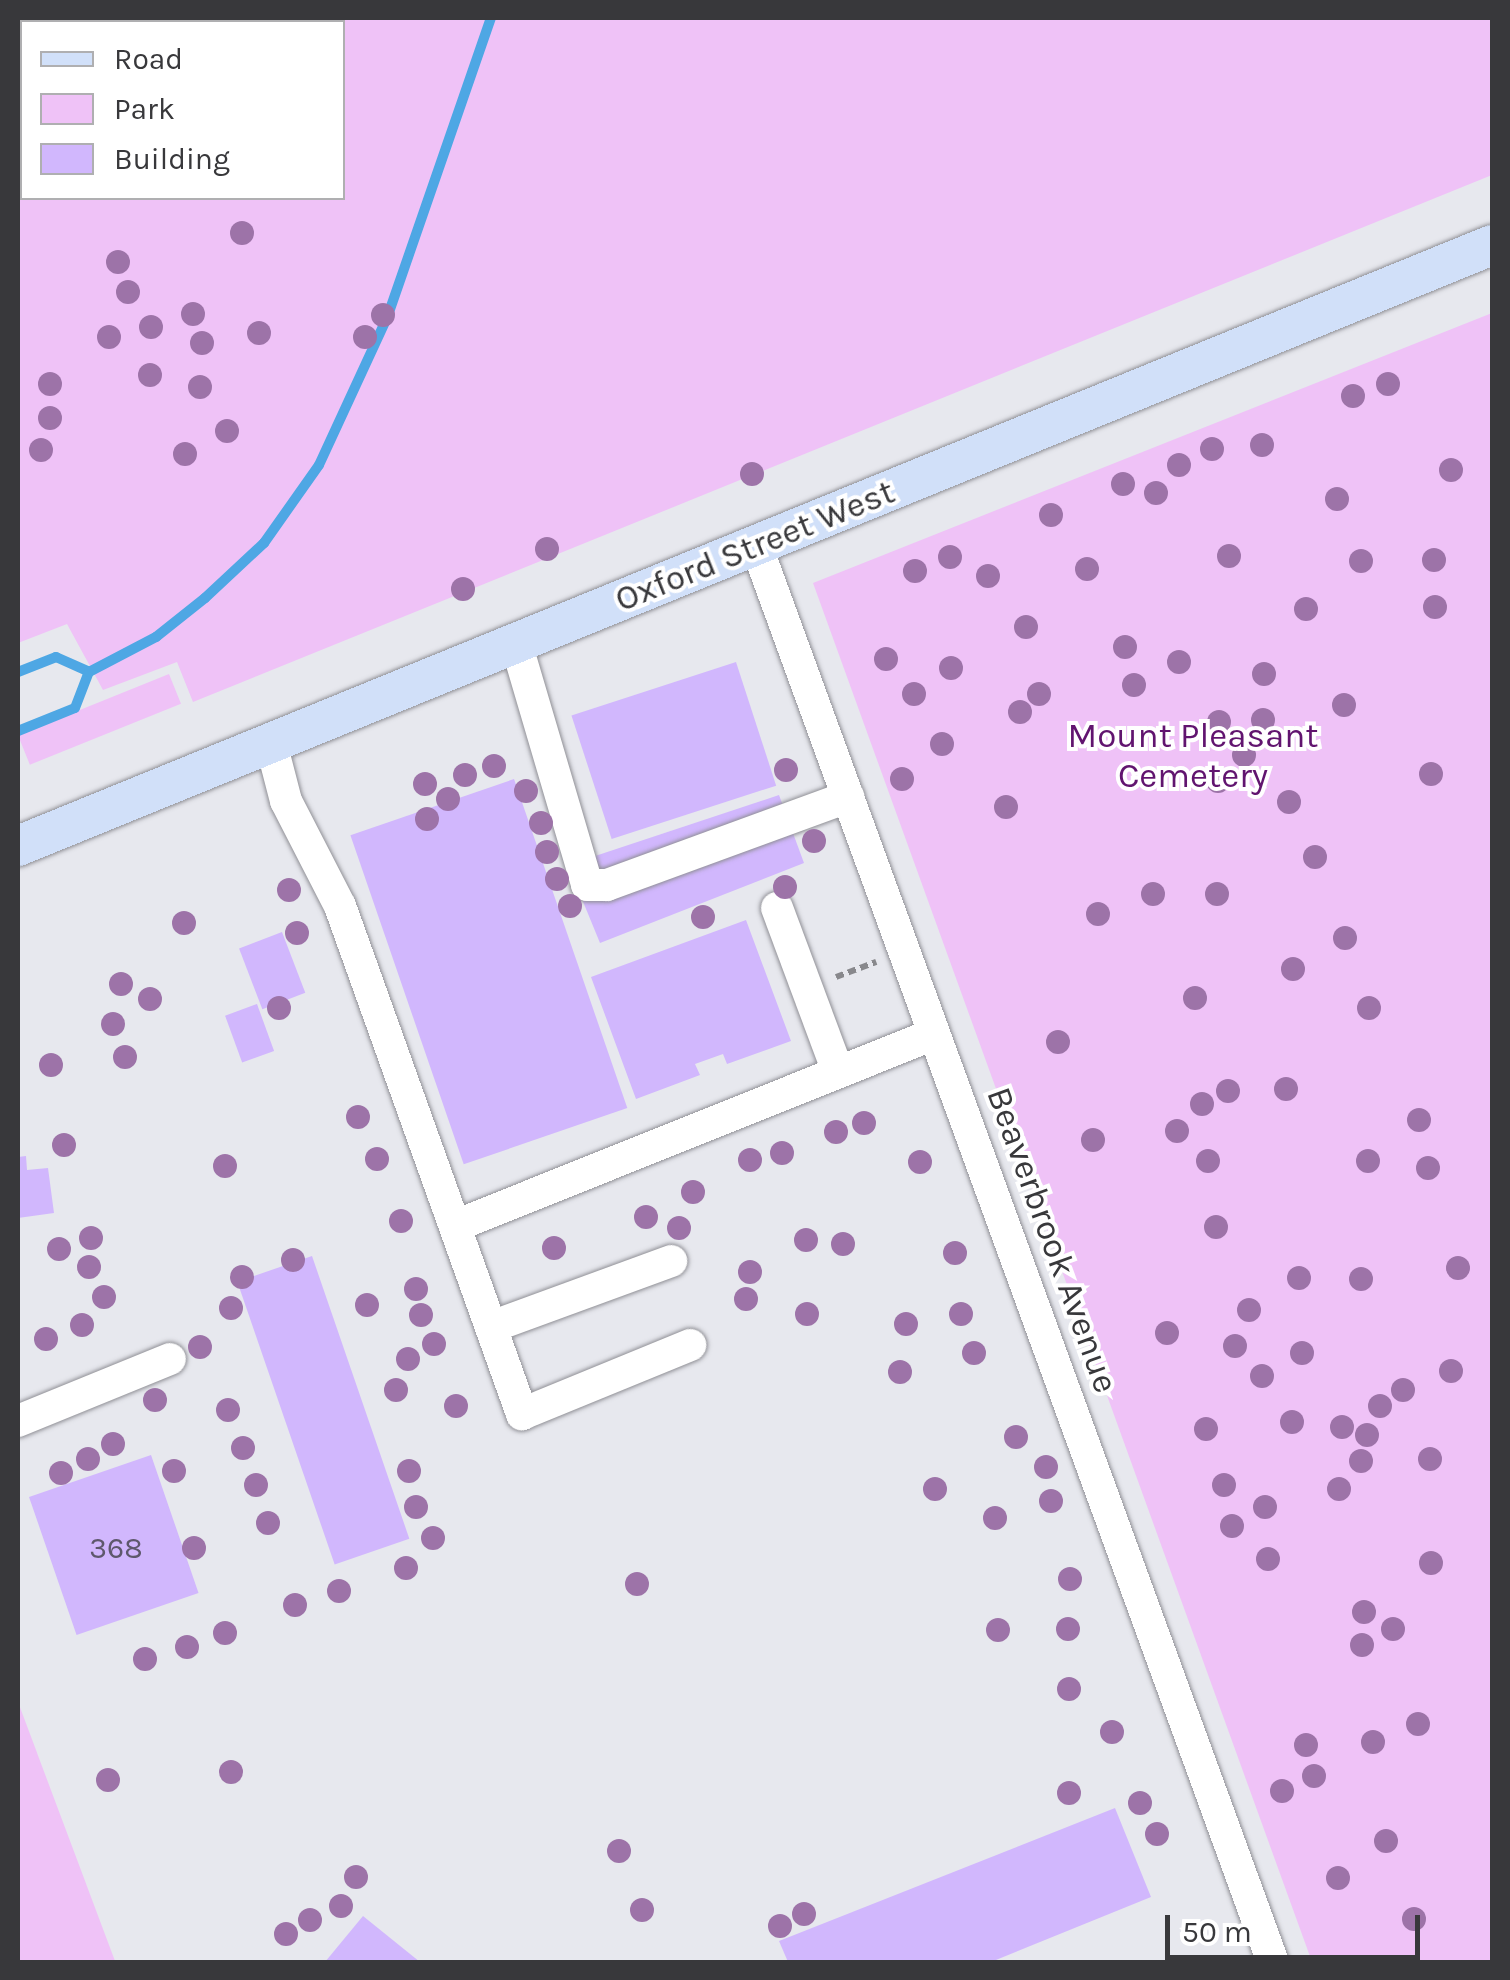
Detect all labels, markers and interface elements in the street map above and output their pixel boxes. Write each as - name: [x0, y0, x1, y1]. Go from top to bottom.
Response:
- legend: [20, 20, 345, 200]
- text: Road: [114, 41, 183, 77]
- text: Park: [114, 91, 175, 127]
- text: Building: [114, 141, 230, 177]
- street label: Oxford Street West: [609, 471, 901, 621]
- park label: Mount Pleasant Cemetery: [1068, 715, 1318, 797]
- street label: Beaverbrook Avenue: [977, 1081, 1127, 1399]
- house number: 368: [89, 1530, 143, 1566]
- scale bar: [1170, 1895, 1425, 1957]
- text: 50 m: [1182, 1914, 1252, 1950]

